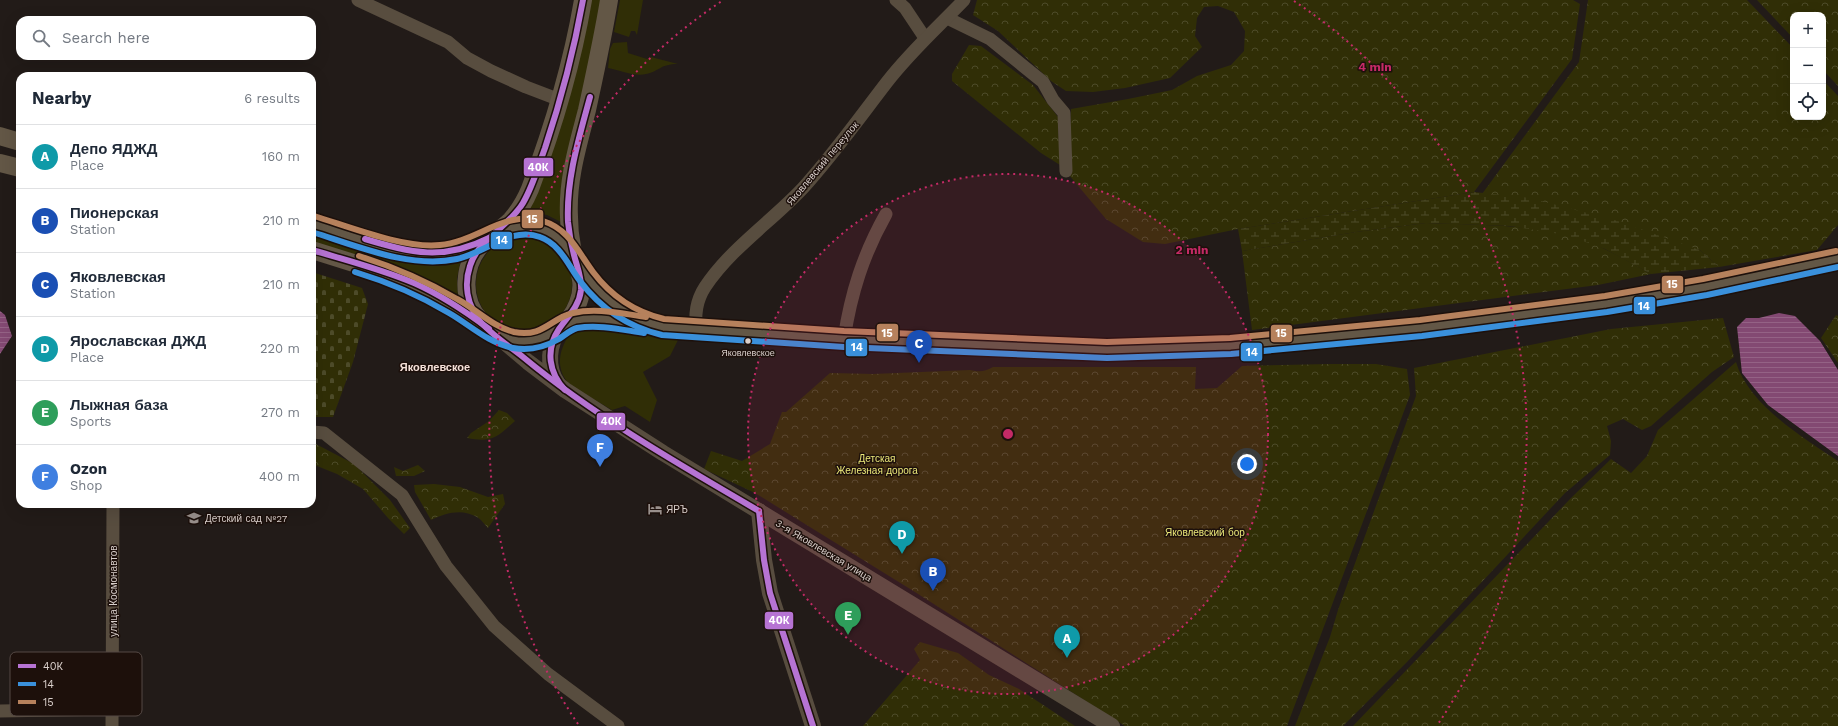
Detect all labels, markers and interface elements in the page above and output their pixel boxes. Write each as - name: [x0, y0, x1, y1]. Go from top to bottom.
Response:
- map controls: [1790, 12, 1826, 120]
- button: +: [1790, 12, 1826, 48]
- search box: [16, 16, 316, 60]
- icon: search: [30, 27, 52, 49]
- text: Search here: [62, 29, 150, 47]
- button: −: [1790, 48, 1826, 84]
- text: 4 min: [1358, 60, 1392, 74]
- button: locate: [1790, 84, 1826, 120]
- text: Nearby: [32, 88, 91, 108]
- text: 6 results: [244, 91, 300, 106]
- street label: Яковлевский переулок: [784, 119, 861, 207]
- text: Депо ЯДЖД: [70, 140, 157, 158]
- text: A: [41, 149, 49, 164]
- text: 160 m: [262, 149, 300, 164]
- line badge: 40К: [523, 157, 554, 177]
- text: Place: [70, 158, 104, 173]
- text: 40К: [528, 161, 549, 174]
- text: Пионерская: [70, 204, 159, 222]
- line badge: 15: [521, 209, 544, 229]
- text: B: [41, 213, 49, 228]
- text: 210 m: [262, 213, 300, 228]
- text: 15: [526, 213, 538, 226]
- text: Station: [70, 222, 116, 237]
- line badge: 14: [490, 231, 513, 250]
- text: 14: [496, 234, 508, 247]
- text: 2 min: [1176, 243, 1208, 257]
- text: Яковлевская: [70, 268, 166, 286]
- line badge: 15: [1661, 275, 1684, 294]
- text: C: [41, 277, 49, 292]
- text: 210 m: [262, 277, 300, 292]
- text: 15: [1666, 278, 1678, 291]
- text: Station: [70, 286, 116, 301]
- line badge: 14: [1633, 296, 1656, 315]
- text: 14: [1638, 300, 1650, 313]
- line badge: 15: [876, 323, 899, 342]
- line badge: 15: [1270, 324, 1293, 343]
- text: 15: [881, 327, 893, 340]
- text: 15: [1275, 327, 1287, 340]
- pin: C: [906, 330, 932, 363]
- text: Ярославская ДЖД: [70, 332, 206, 350]
- marker: Яковлевское: [743, 336, 753, 346]
- line badge: 14: [845, 338, 868, 357]
- text: D: [40, 341, 50, 356]
- text: 220 m: [260, 341, 300, 356]
- text: 14: [851, 341, 863, 354]
- line badge: 14: [1240, 342, 1263, 362]
- text: 14: [1246, 346, 1258, 359]
- place label: Яковлевское: [721, 348, 775, 358]
- text: Place: [70, 350, 104, 365]
- district label: Яковлевское: [400, 361, 470, 374]
- text: Лыжная база: [70, 396, 168, 414]
- text: E: [41, 405, 49, 420]
- text: 270 m: [261, 405, 300, 420]
- line badge: 40К: [596, 412, 626, 431]
- text: Sports: [70, 414, 111, 429]
- text: 40К: [601, 415, 622, 428]
- centre of rings: [1001, 427, 1015, 441]
- pin: F: [587, 434, 613, 467]
- park label: Детская Железная дорога: [836, 453, 918, 476]
- your location: [1237, 454, 1257, 474]
- text: Ozon: [70, 460, 107, 478]
- text: F: [41, 469, 49, 484]
- text: 400 m: [259, 469, 300, 484]
- text: Shop: [70, 478, 102, 493]
- hotel icon: ЯРЪ: [647, 501, 663, 517]
- place label: ЯРЪ: [666, 504, 688, 515]
- school or university icon: Детский сад №27: [186, 510, 202, 526]
- place label: Детский сад №27: [205, 513, 288, 524]
- street label: 3-я Яковлевская улица: [774, 517, 874, 584]
- pin: D: [889, 521, 915, 554]
- park label: Яковлевский бор: [1165, 527, 1245, 538]
- street label: улица Космонавтов: [108, 545, 119, 637]
- pin: B: [920, 558, 946, 591]
- pin: E: [835, 602, 861, 635]
- line badge: 40К: [764, 611, 794, 630]
- text: 40К: [769, 614, 790, 627]
- pin: A: [1054, 625, 1080, 658]
- legend: [10, 652, 142, 716]
- text: 40К: [43, 660, 64, 673]
- text: 14: [43, 678, 54, 691]
- text: 15: [43, 696, 54, 709]

